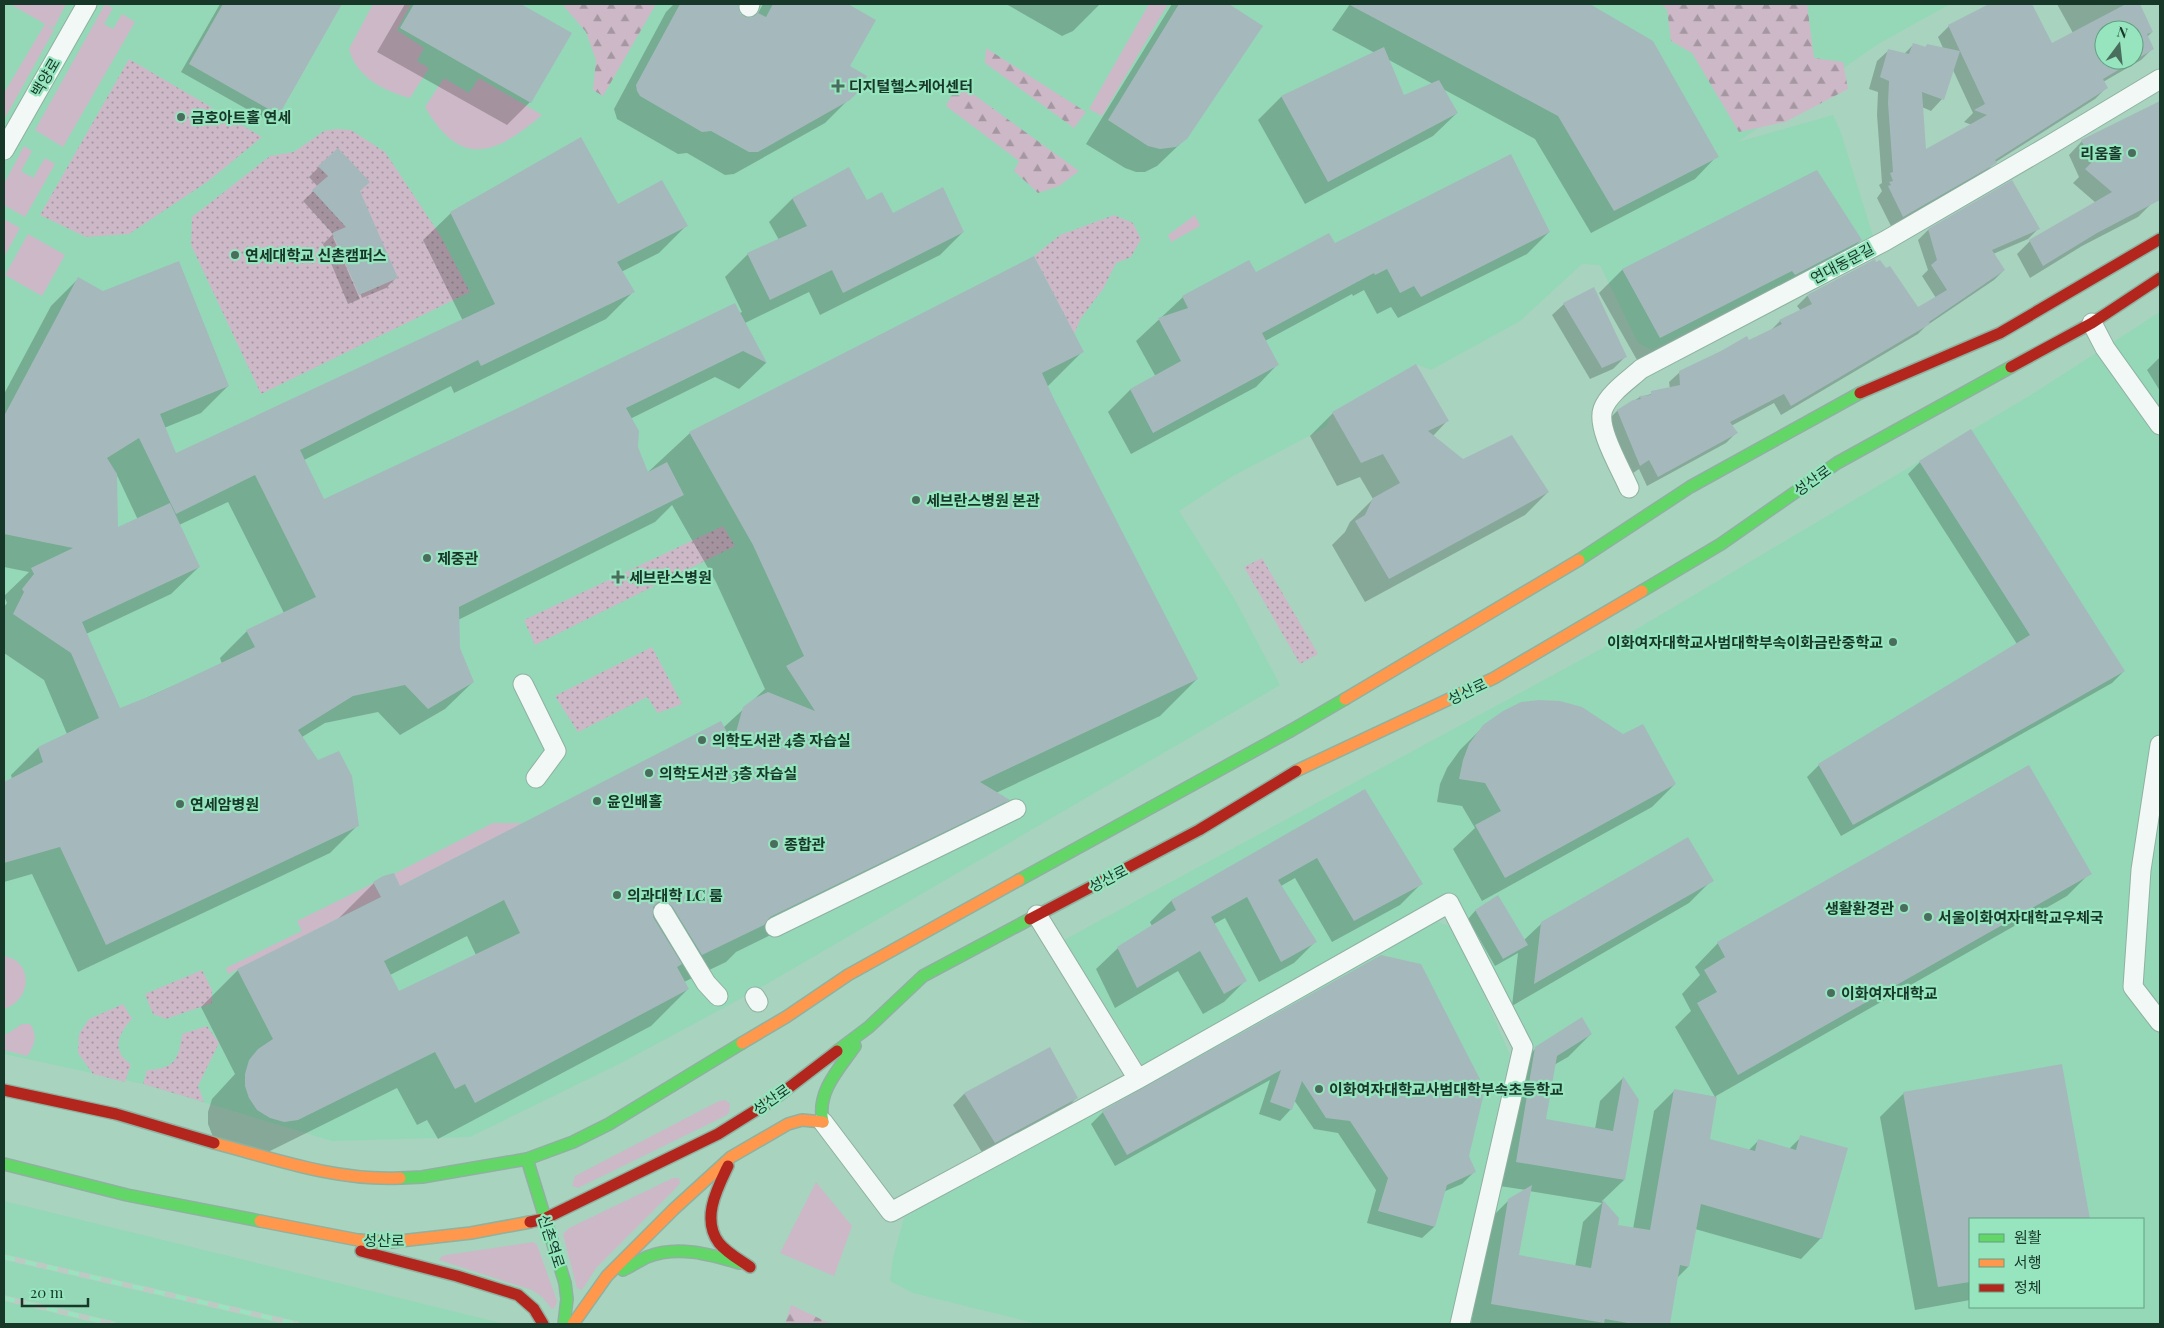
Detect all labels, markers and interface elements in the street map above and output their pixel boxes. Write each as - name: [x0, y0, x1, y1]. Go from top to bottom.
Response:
- north arrow: [2094, 20, 2144, 70]
- text: N: [2115, 21, 2130, 42]
- street label: 백양로: [26, 54, 64, 100]
- place label: 디지털헬스케어센터: [849, 76, 973, 96]
- marker: 디지털헬스케어센터: [831, 79, 845, 93]
- place label: 금호아트홀 연세: [191, 107, 291, 127]
- marker: 금호아트홀 연세: [175, 111, 187, 123]
- place label: 리움홀: [2081, 143, 2122, 163]
- marker: 리움홀: [2126, 147, 2138, 159]
- street label: 연대동문길: [1807, 238, 1877, 288]
- place label: 연세대학교 신촌캠퍼스: [245, 245, 387, 265]
- marker: 연세대학교 신촌캠퍼스: [229, 249, 241, 261]
- street label: 성산로: [1789, 460, 1835, 500]
- place label: 세브란스병원 본관: [926, 490, 1040, 510]
- marker: 세브란스병원 본관: [910, 494, 922, 506]
- place label: 제중관: [437, 548, 479, 568]
- marker: 제중관: [421, 552, 433, 564]
- place label: 세브란스병원: [629, 567, 712, 587]
- marker: 세브란스병원: [611, 570, 625, 584]
- place label: 이화여자대학교사범대학부속이화금란중학교: [1607, 632, 1883, 652]
- marker: 이화여자대학교사범대학부속이화금란중학교: [1887, 636, 1899, 648]
- street label: 성산로: [1444, 673, 1490, 709]
- place label: 의학도서관 4층 자습실: [712, 730, 851, 750]
- marker: 의학도서관 4층 자습실: [696, 734, 708, 746]
- place label: 의학도서관 3층 자습실: [659, 763, 797, 783]
- marker: 의학도서관 3층 자습실: [643, 767, 655, 779]
- place label: 윤인배홀: [607, 791, 662, 811]
- place label: 연세암병원: [190, 794, 259, 814]
- marker: 윤인배홀: [591, 795, 603, 807]
- marker: 연세암병원: [174, 798, 186, 810]
- place label: 종합관: [784, 834, 826, 854]
- marker: 종합관: [768, 838, 780, 850]
- street label: 성산로: [1085, 860, 1131, 896]
- place label: 의과대학 LC 룸: [627, 885, 723, 905]
- marker: 의과대학 LC 룸: [611, 889, 623, 901]
- place label: 생활환경관: [1825, 898, 1894, 918]
- marker: 생활환경관: [1898, 902, 1910, 914]
- place label: 서울이화여자대학교우체국: [1938, 907, 2104, 927]
- marker: 서울이화여자대학교우체국: [1922, 911, 1934, 923]
- place label: 이화여자대학교: [1841, 983, 1938, 1003]
- marker: 이화여자대학교: [1825, 987, 1837, 999]
- street label: 성산로: [748, 1079, 794, 1119]
- place label: 이화여자대학교사범대학부속초등학교: [1329, 1079, 1564, 1099]
- marker: 이화여자대학교사범대학부속초등학교: [1313, 1083, 1325, 1095]
- street label: 신촌역로: [534, 1212, 570, 1270]
- legend: [1969, 1218, 2144, 1308]
- text: 원활: [2014, 1227, 2042, 1247]
- street label: 성산로: [363, 1230, 405, 1250]
- text: 서행: [2014, 1252, 2042, 1272]
- scale bar: [22, 1276, 89, 1308]
- text: 정체: [2014, 1277, 2042, 1297]
- text: 20 m: [30, 1282, 64, 1302]

